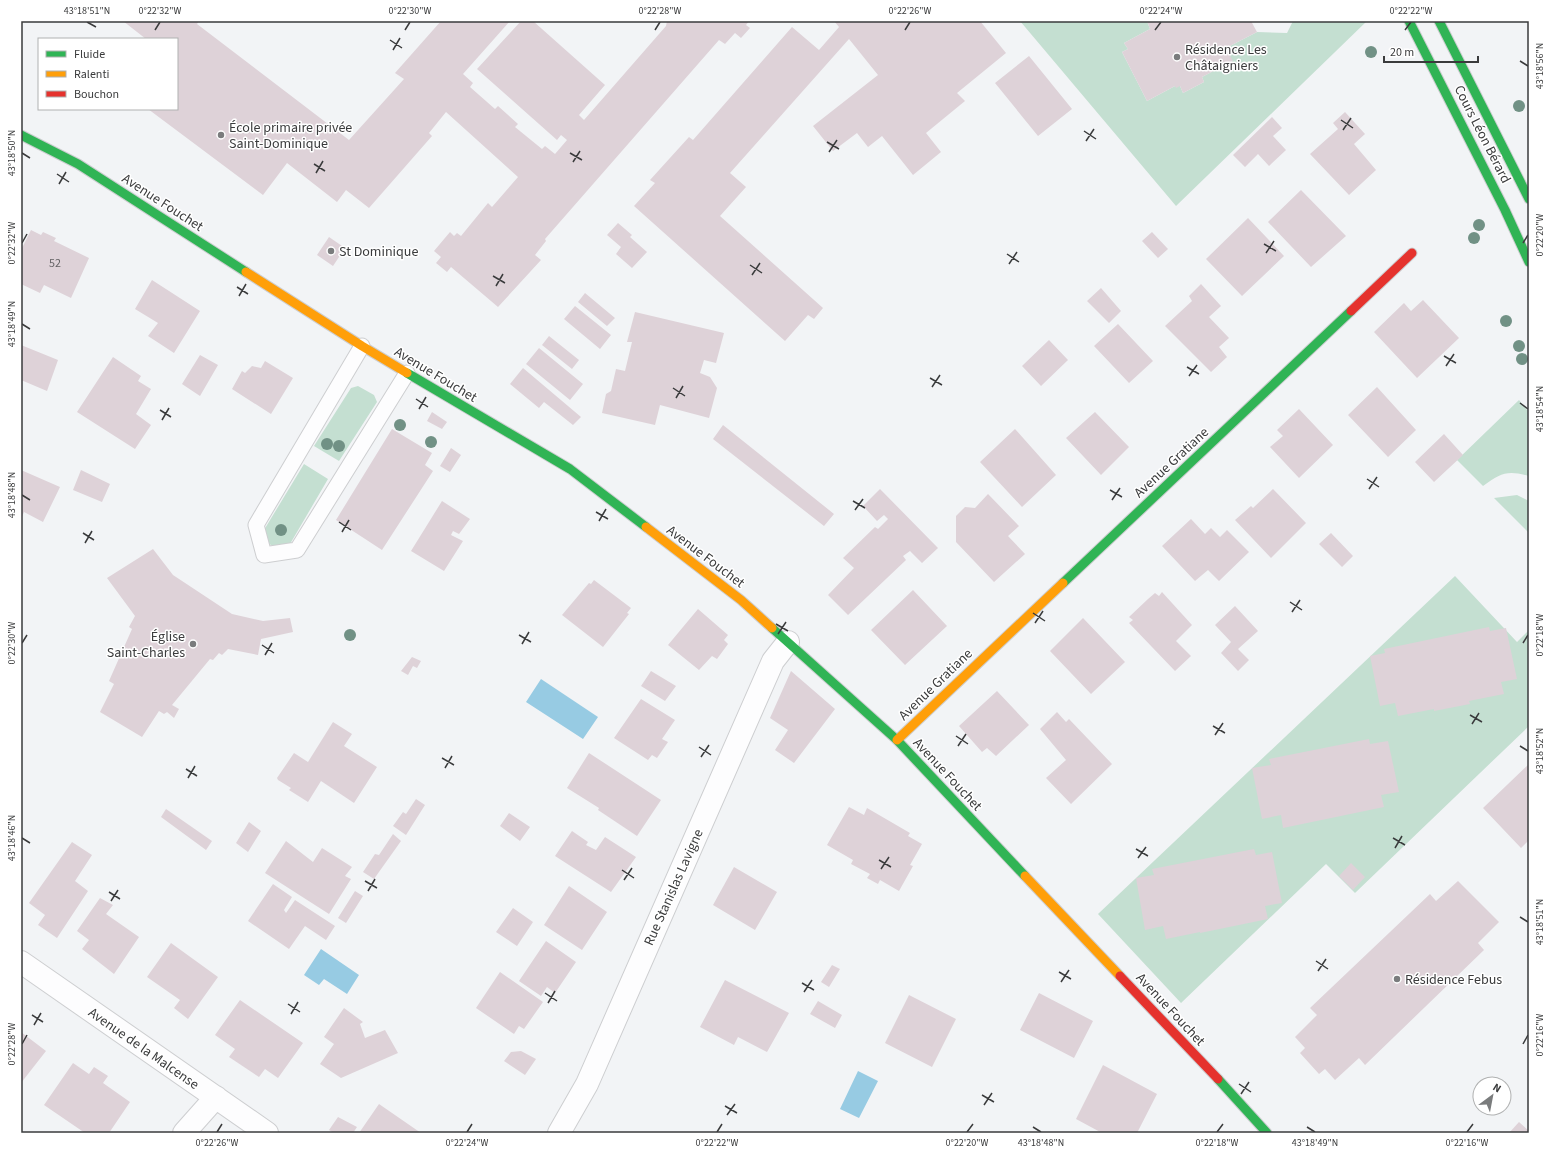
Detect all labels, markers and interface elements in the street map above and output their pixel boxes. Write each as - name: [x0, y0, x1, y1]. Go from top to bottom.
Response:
- text: 43°18'51"N: [64, 4, 110, 18]
- text: 0°22'32"W: [139, 4, 182, 18]
- text: 0°22'30"W: [389, 4, 432, 18]
- text: 0°22'28"W: [639, 4, 682, 18]
- text: 0°22'26"W: [889, 4, 932, 18]
- text: 0°22'24"W: [1140, 4, 1183, 18]
- text: 0°22'22"W: [1390, 4, 1433, 18]
- legend: [38, 38, 178, 110]
- scale bar: [1384, 38, 1478, 64]
- place label: Résidence Les Châtaigniers: [1185, 40, 1267, 76]
- text: 43°18'56"N: [1533, 43, 1547, 89]
- text: 20 m: [1390, 44, 1414, 61]
- text: Fluide: [74, 46, 105, 63]
- marker: Résidence Les Châtaigniers: [1172, 52, 1182, 62]
- text: Ralenti: [74, 66, 109, 83]
- street label: Cours Léon Bérard: [1449, 82, 1515, 187]
- text: Bouchon: [74, 86, 119, 103]
- place label: École primaire privée Saint-Dominique: [229, 118, 352, 154]
- text: 43°18'50"N: [5, 130, 19, 176]
- marker: École primaire privée Saint-Dominique: [216, 130, 226, 140]
- street label: Avenue Fouchet: [118, 169, 207, 237]
- text: 0°22'20"W: [1533, 213, 1547, 256]
- text: 0°22'32"W: [5, 221, 19, 264]
- place label: St Dominique: [339, 242, 418, 262]
- marker: St Dominique: [326, 246, 336, 256]
- house number: 52: [49, 255, 61, 272]
- text: 43°18'49"N: [5, 301, 19, 347]
- street label: Avenue Fouchet: [390, 342, 481, 408]
- text: 43°18'54"N: [1533, 386, 1547, 432]
- street label: Avenue Gratiane: [1130, 423, 1214, 503]
- text: 43°18'48"N: [5, 472, 19, 518]
- street label: Avenue Fouchet: [662, 521, 749, 593]
- text: 0°22'18"W: [1533, 613, 1547, 656]
- text: 0°22'30"W: [5, 621, 19, 664]
- place label: Église Saint-Charles: [107, 627, 185, 663]
- marker: Église Saint-Charles: [188, 639, 198, 649]
- street label: Avenue Gratiane: [894, 644, 977, 725]
- text: 43°18'52"N: [1533, 728, 1547, 774]
- street label: Avenue Fouchet: [908, 734, 987, 816]
- text: 43°18'46"N: [5, 815, 19, 861]
- street label: Rue Stanislas Lavigne: [639, 826, 709, 949]
- text: 43°18'51"N: [1533, 899, 1547, 945]
- street label: Avenue Fouchet: [1131, 969, 1210, 1051]
- place label: Résidence Febus: [1405, 970, 1502, 990]
- marker: Résidence Febus: [1392, 974, 1402, 984]
- street label: Avenue de la Malcense: [84, 1003, 203, 1095]
- text: 0°22'16"W: [1533, 1013, 1547, 1056]
- text: 0°22'28"W: [5, 1022, 19, 1065]
- north arrow: [1472, 1076, 1512, 1116]
- text: N: [1490, 1080, 1504, 1096]
- text: 0°22'26"W: [196, 1136, 239, 1150]
- text: 0°22'24"W: [446, 1136, 489, 1150]
- text: 0°22'22"W: [696, 1136, 739, 1150]
- text: 0°22'20"W: [946, 1136, 989, 1150]
- text: 43°18'48"N: [1018, 1136, 1064, 1150]
- text: 0°22'18"W: [1196, 1136, 1239, 1150]
- text: 43°18'49"N: [1292, 1136, 1338, 1150]
- text: 0°22'16"W: [1446, 1136, 1489, 1150]

